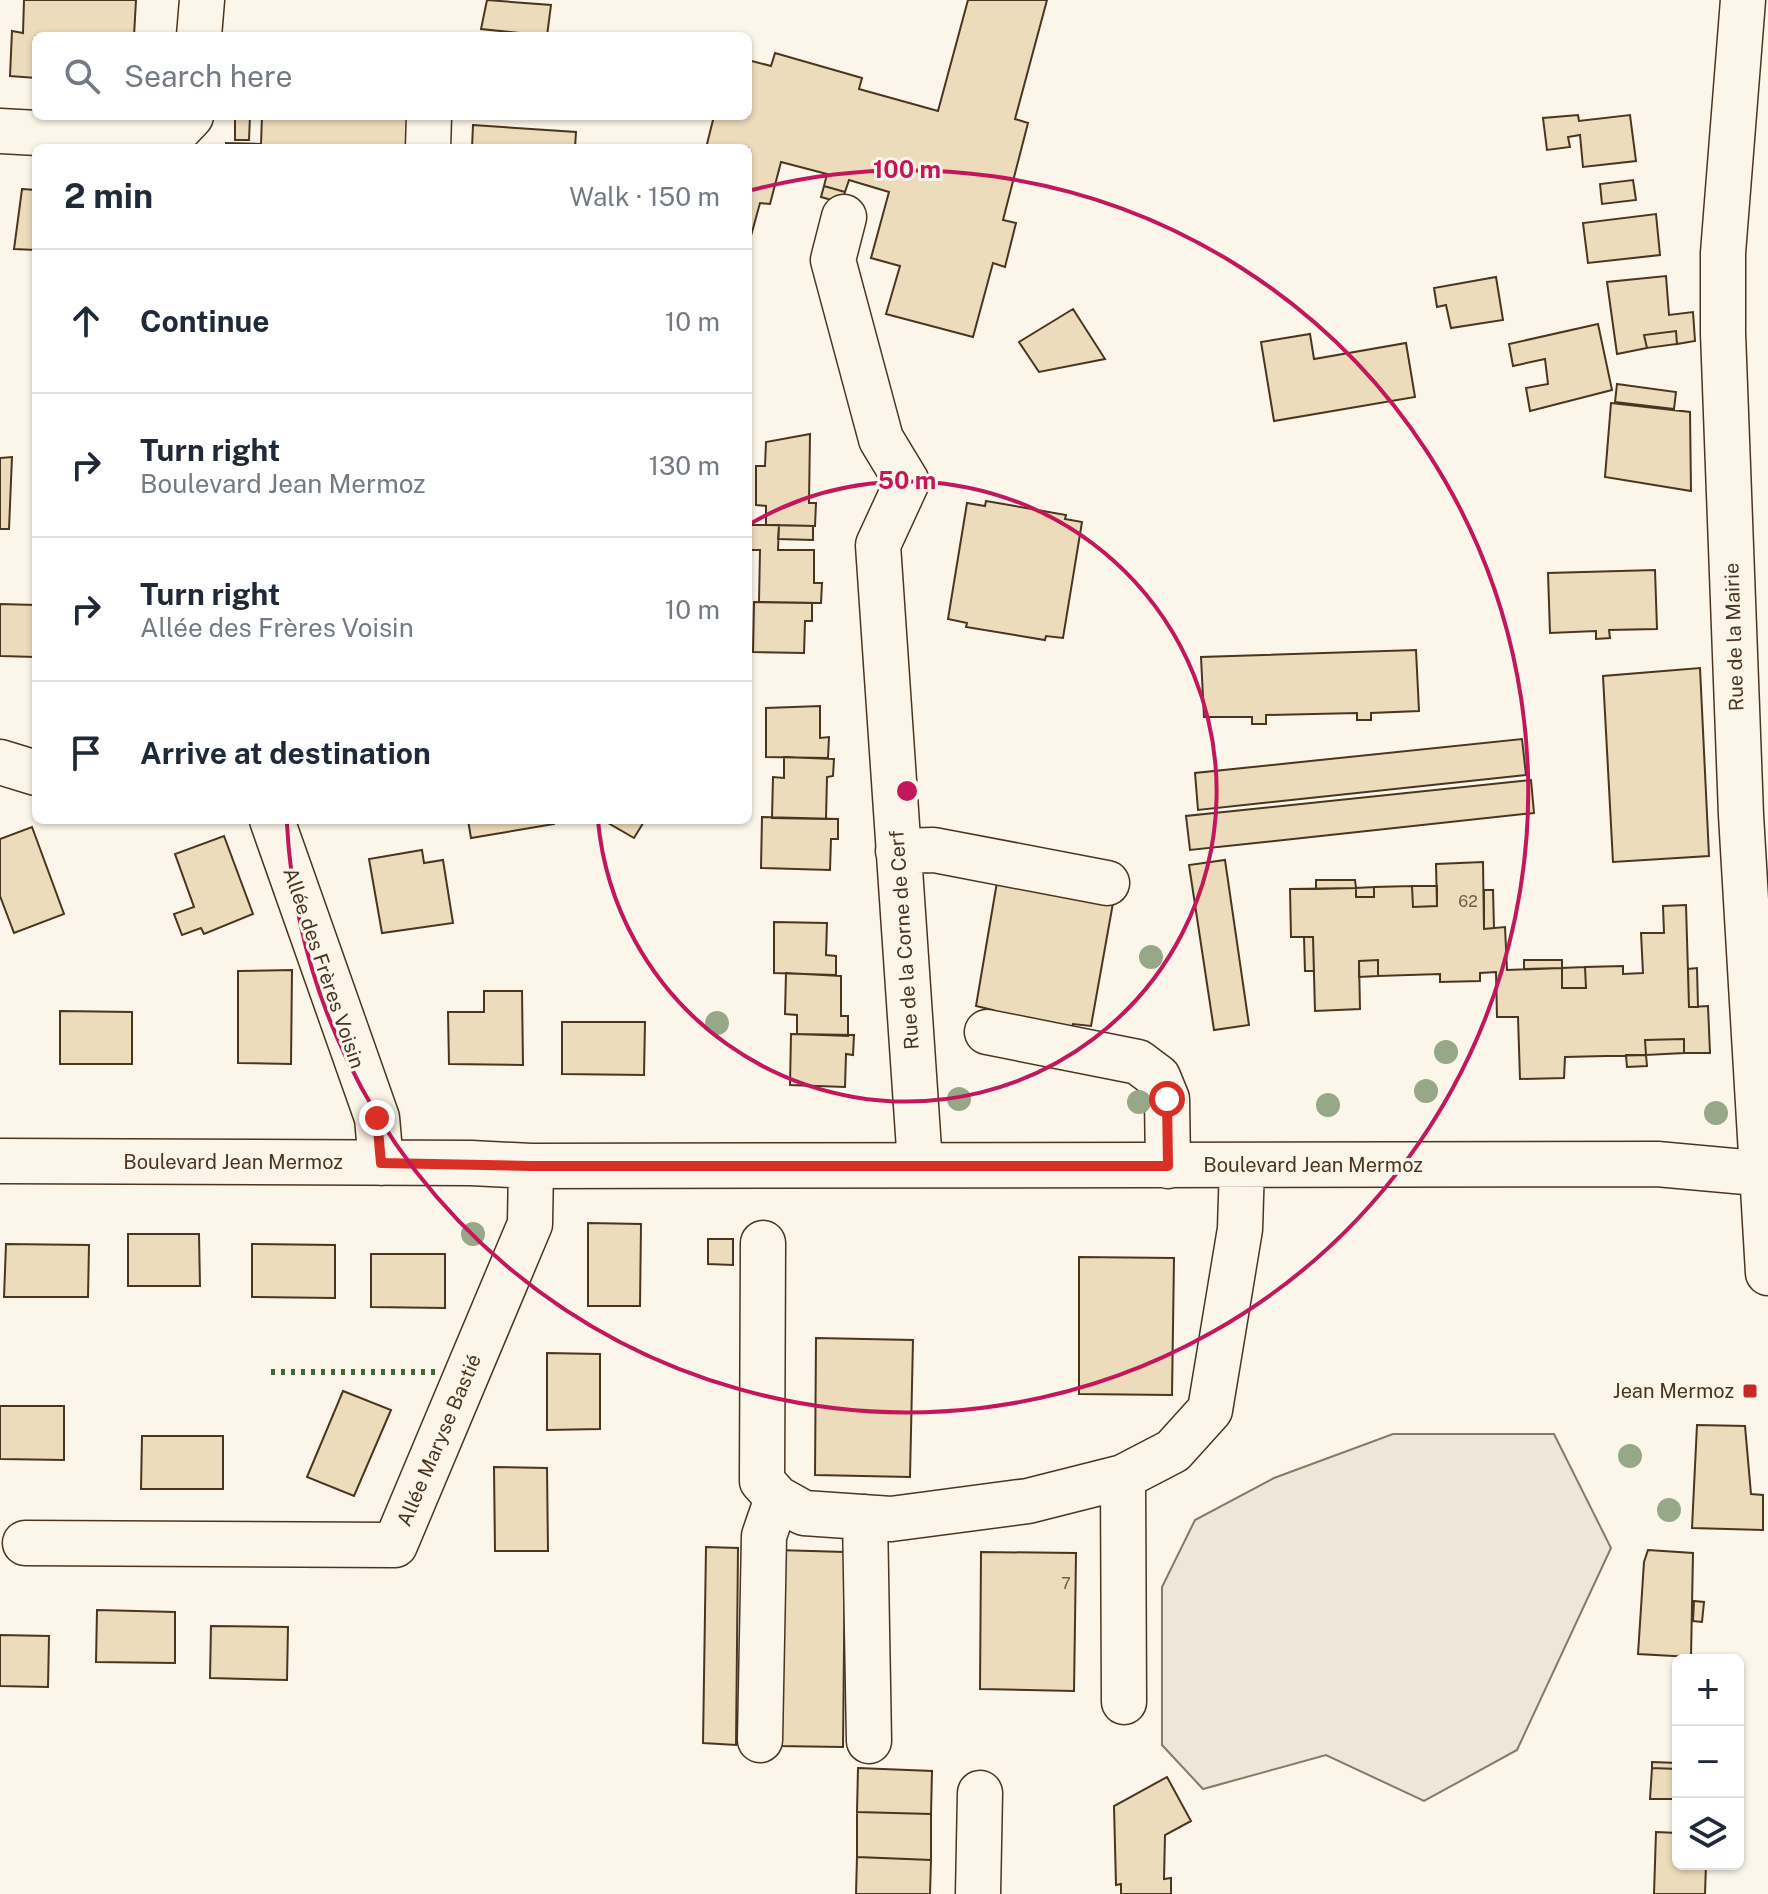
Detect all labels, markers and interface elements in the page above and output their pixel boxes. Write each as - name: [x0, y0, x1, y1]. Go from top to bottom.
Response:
- search box: [32, 32, 752, 120]
- icon: search: [60, 54, 104, 98]
- text: Search here: [124, 58, 292, 94]
- text: 100 m: [873, 155, 941, 183]
- text: 2 min: [64, 176, 153, 216]
- text: Walk · 150 m: [569, 181, 720, 212]
- icon: ahead: [64, 299, 108, 343]
- text: Continue: [140, 303, 270, 339]
- text: 10 m: [665, 306, 720, 337]
- text: Turn right: [140, 432, 280, 468]
- icon: right: [64, 443, 108, 487]
- text: 130 m: [648, 450, 720, 481]
- text: 50 m: [878, 466, 936, 494]
- text: Boulevard Jean Mermoz: [140, 468, 426, 499]
- street label: Rue de la Mairie: [1719, 562, 1749, 712]
- text: Turn right: [140, 576, 280, 612]
- icon: right: [64, 587, 108, 631]
- text: 10 m: [665, 594, 720, 625]
- text: Allée des Frères Voisin: [140, 612, 414, 643]
- icon: arrive: [64, 731, 108, 775]
- text: Arrive at destination: [140, 735, 431, 771]
- centre of rings: [893, 777, 921, 805]
- street label: Rue de la Corne de Cerf: [884, 829, 924, 1050]
- street label: Allée des Frères Voisin: [278, 865, 370, 1071]
- house number: 62: [1458, 892, 1478, 911]
- route start: [1149, 1081, 1185, 1117]
- route end: [359, 1100, 395, 1136]
- street label: Boulevard Jean Mermoz: [123, 1150, 343, 1174]
- street label: Boulevard Jean Mermoz: [1203, 1153, 1423, 1177]
- street label: Allée Maryse Bastié: [392, 1350, 486, 1530]
- place label: Jean Mermoz: [1613, 1379, 1734, 1403]
- marker: Jean Mermoz: [1741, 1382, 1759, 1400]
- house number: 7: [1061, 1574, 1071, 1593]
- map controls: [1672, 1654, 1744, 1870]
- button: +: [1672, 1654, 1744, 1726]
- button: −: [1672, 1726, 1744, 1798]
- button: layers: [1672, 1798, 1744, 1870]

